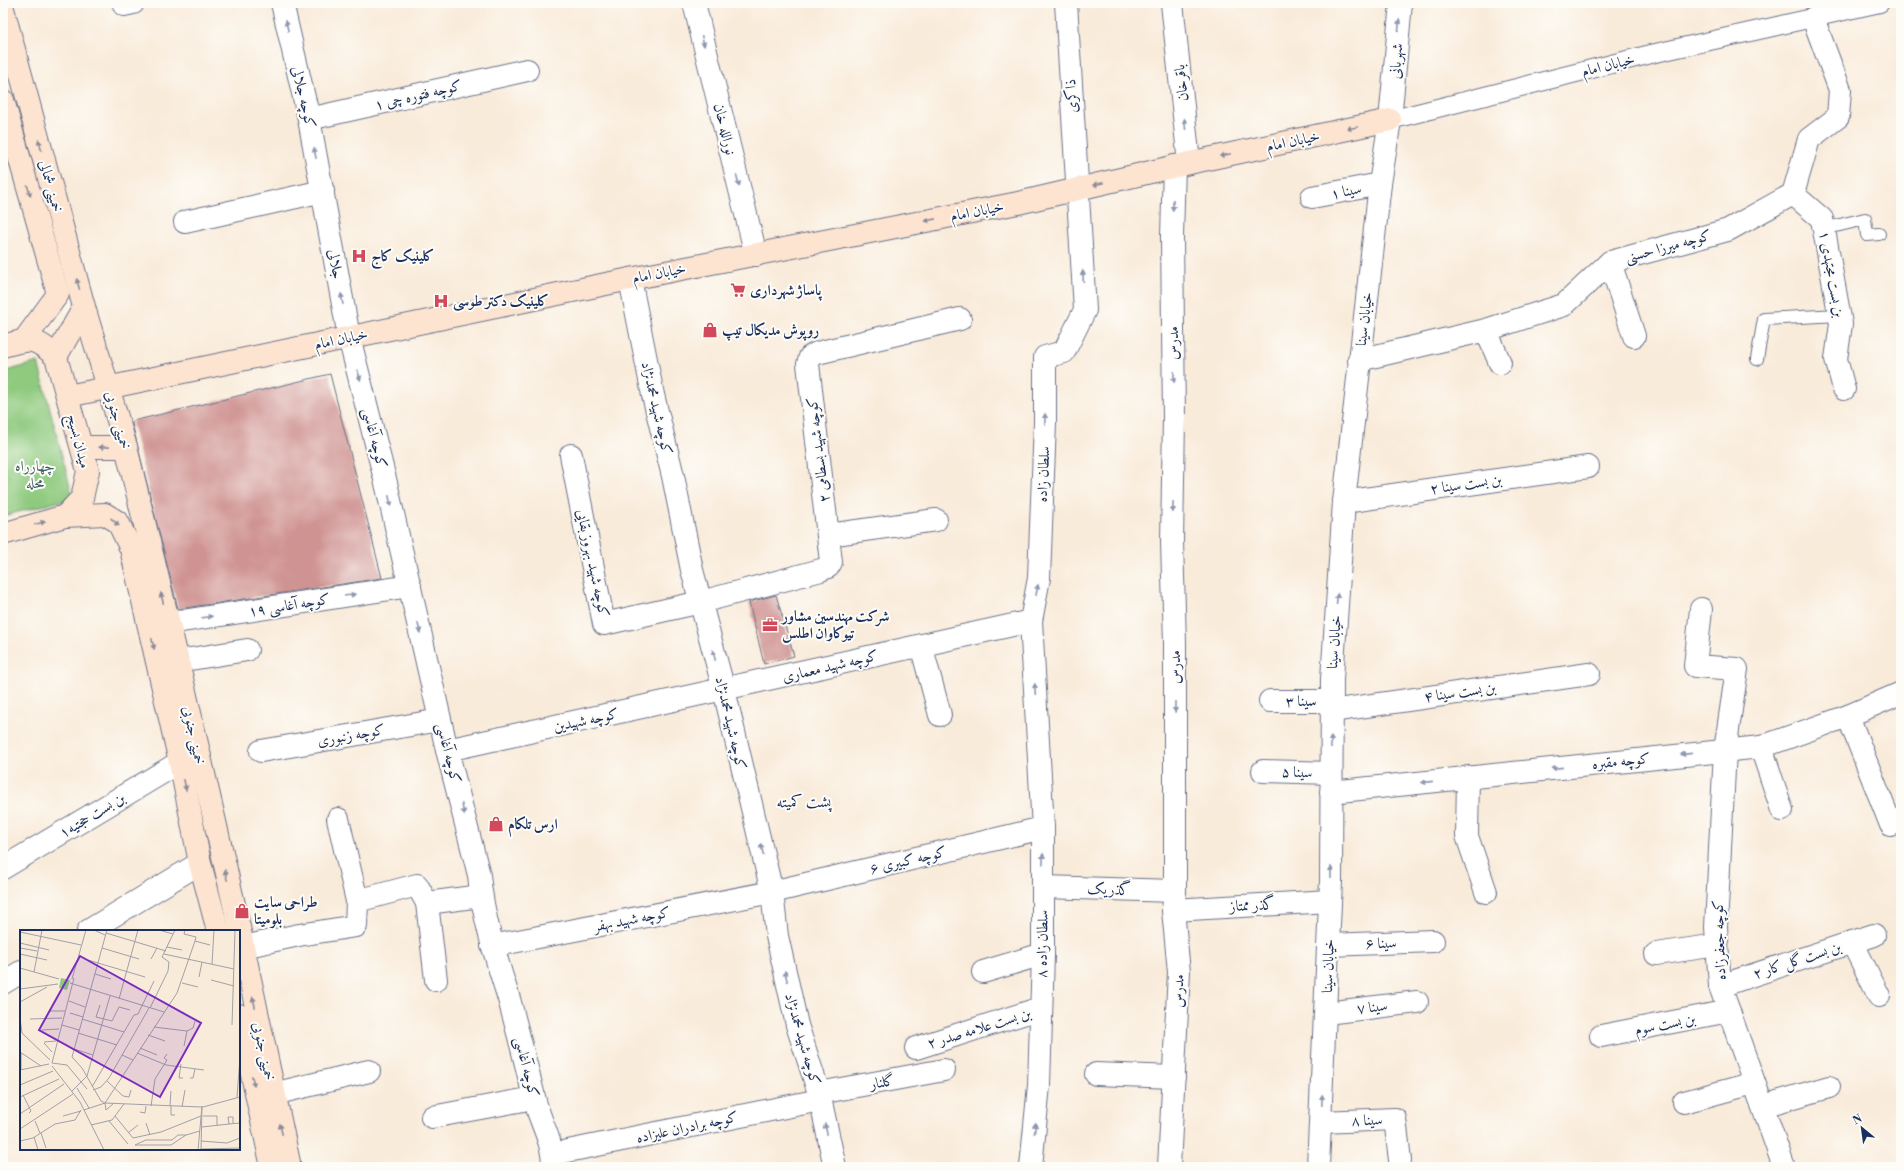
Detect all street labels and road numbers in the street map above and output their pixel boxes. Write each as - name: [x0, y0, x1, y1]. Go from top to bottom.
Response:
- street label: شهربانی: [1385, 42, 1408, 80]
- street label: خیابان امام: [1580, 50, 1637, 84]
- street label: باقرخان: [1170, 63, 1193, 102]
- street label: کوچه جلالی: [286, 64, 320, 130]
- street label: کوچه فتوره چی ۱: [373, 76, 464, 116]
- street label: ذاکری: [1061, 78, 1082, 114]
- street label: نورالله خان: [709, 101, 740, 157]
- street label: خیابان امام: [1265, 127, 1322, 159]
- street label: خمینی شمالی: [33, 158, 67, 215]
- street label: سینا ۱: [1329, 179, 1363, 204]
- street label: خیابان امام: [949, 197, 1006, 229]
- street label: کوچه میرزا حسنی: [1623, 226, 1714, 268]
- street label: بن بست مجتهدی ۱: [1815, 229, 1849, 319]
- street label: جلالی: [324, 248, 347, 281]
- street label: خیابان امام: [631, 259, 688, 291]
- street label: خیابان سینا: [1352, 291, 1377, 347]
- street label: خیابان امام: [313, 325, 370, 357]
- street label: مدرس: [1164, 326, 1183, 360]
- street label: کوچه شهید محمدنژاد: [636, 360, 676, 457]
- street label: خمینی جنوبی: [100, 389, 134, 452]
- street label: کوچه شهید بسطامی ۲: [803, 396, 835, 504]
- street label: کوچه آغاسی: [357, 406, 391, 471]
- street label: میدان بسیج: [59, 412, 94, 471]
- street label: سلطان زاده: [1033, 445, 1054, 503]
- street label: بن بست سینا ۲: [1429, 470, 1503, 499]
- street label: کوچه شهید بهروز بقایی: [571, 507, 613, 619]
- street label: کوچه آغاسی ۱۹: [247, 590, 331, 622]
- street label: خیابان سینا: [1323, 614, 1346, 670]
- street label: کوچه شهید معماری: [780, 646, 880, 688]
- street label: مدرس: [1166, 650, 1185, 684]
- street label: کوچه شهید محمدنژاد: [710, 675, 750, 772]
- street label: بن بست سینا ۴: [1423, 678, 1497, 707]
- street label: سینا ۳: [1285, 692, 1317, 711]
- street label: خمینی جنوبی: [177, 704, 209, 766]
- street label: کوچه شهیدین: [552, 704, 621, 738]
- street label: کوچه زنبوری: [316, 720, 386, 752]
- street label: کوچه آغاسی: [431, 721, 465, 786]
- street label: کوچه مقبره: [1591, 749, 1651, 775]
- street label: سینا ۵: [1281, 762, 1313, 783]
- street label: بن بست حجتیه۱: [56, 788, 129, 843]
- street label: کوچه کبیری ۶: [868, 842, 948, 879]
- street label: گذریک: [1087, 877, 1131, 900]
- street label: گذر ممتاز: [1227, 893, 1275, 916]
- street label: کوچه جعفرزاده: [1709, 899, 1731, 981]
- street label: کوچه شهید بهفر: [590, 903, 672, 938]
- street label: سلطان زاده ۸: [1032, 910, 1053, 978]
- street label: سینا ۶: [1365, 933, 1397, 954]
- street label: بن بست گل کار ۲: [1751, 937, 1844, 984]
- street label: خیابان سینا: [1318, 939, 1339, 993]
- street label: مدرس: [1168, 974, 1189, 1008]
- street label: کوچه شهید محمدنژاد: [779, 991, 825, 1088]
- street label: سینا ۷: [1355, 996, 1389, 1019]
- street label: بن بست علامه صدر ۲: [925, 1004, 1034, 1053]
- street label: بن بست سوم: [1633, 1009, 1698, 1043]
- street label: خمینی جنوبی: [247, 1020, 279, 1082]
- street label: کوچه آغاسی: [509, 1035, 543, 1100]
- street label: گلنار: [866, 1071, 896, 1094]
- street label: کوچه برادران علیزاده: [634, 1107, 740, 1149]
- street label: سینا ۸: [1351, 1110, 1383, 1131]

